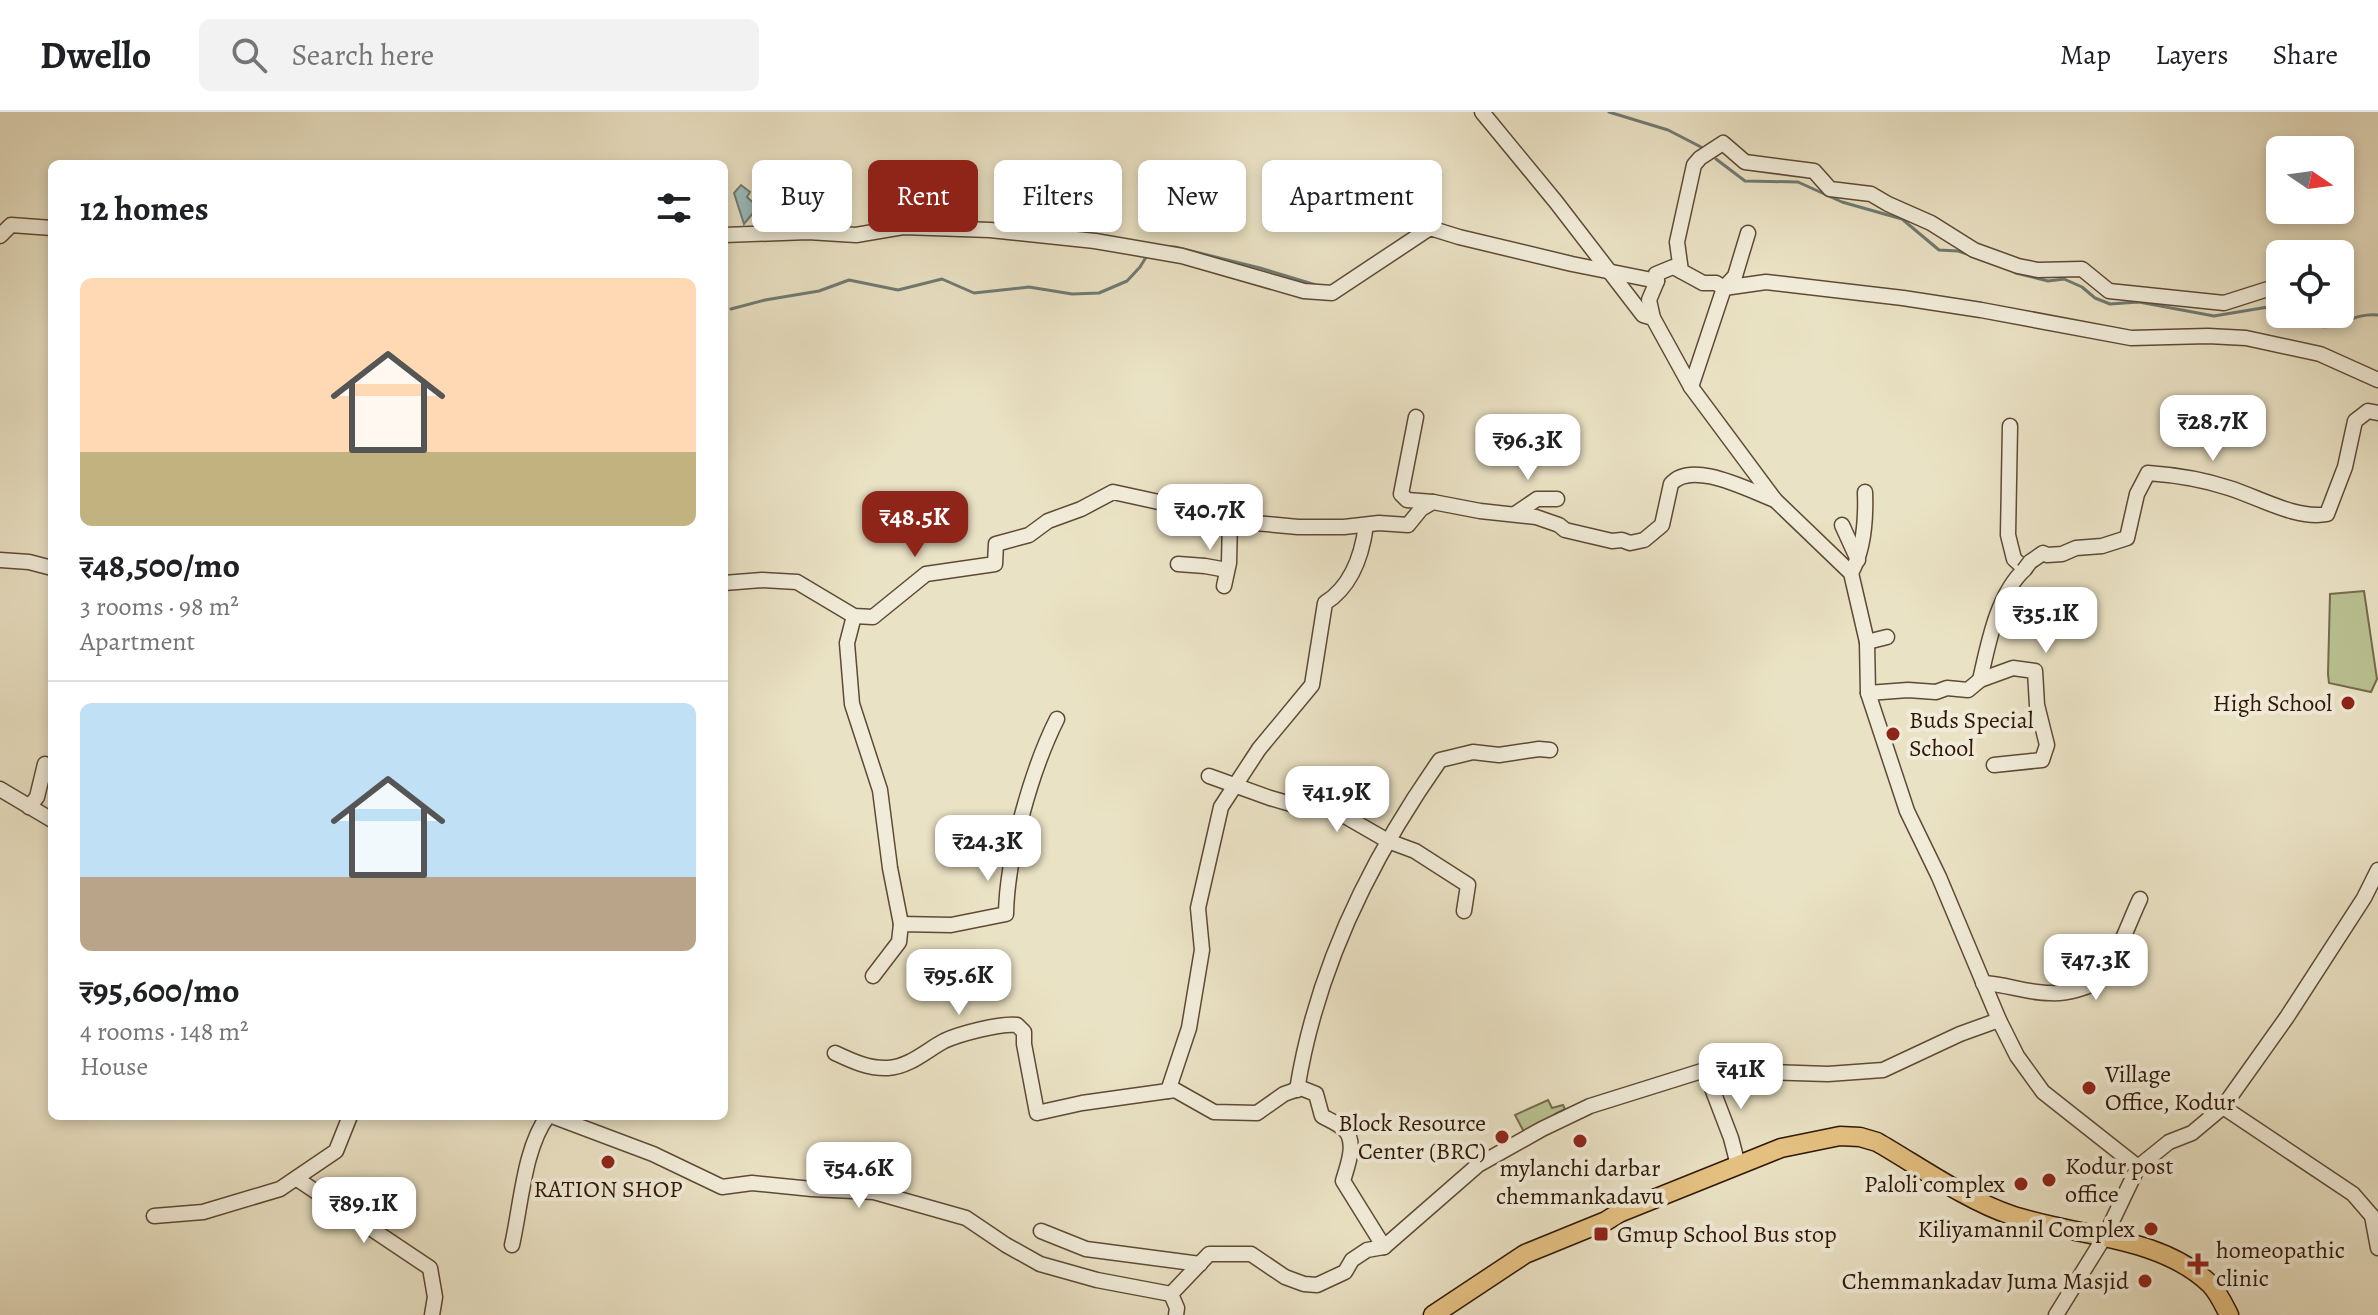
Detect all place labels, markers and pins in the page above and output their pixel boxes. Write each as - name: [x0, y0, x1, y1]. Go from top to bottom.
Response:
- pin: ₹28.7K: [2148, 395, 2278, 463]
- pin: ₹96.3K: [1463, 414, 1593, 482]
- pin: ₹40.7K: [1145, 484, 1275, 552]
- pin: ₹48.5K: [850, 491, 980, 559]
- pin: ₹35.1K: [1981, 587, 2111, 655]
- place label: High School: [2213, 687, 2332, 719]
- marker: High School: [2339, 694, 2357, 712]
- place label: Buds Special School: [1909, 704, 2034, 764]
- marker: Buds Special School: [1884, 725, 1902, 743]
- pin: ₹41.9K: [1272, 766, 1402, 834]
- pin: ₹24.3K: [923, 815, 1053, 883]
- pin: ₹47.3K: [2031, 934, 2161, 1002]
- pin: ₹95.6K: [894, 949, 1024, 1017]
- pin: ₹41K: [1694, 1043, 1788, 1111]
- place label: Village Office, Kodur: [2104, 1058, 2235, 1118]
- marker: Village Office, Kodur: [2080, 1079, 2098, 1097]
- place label: Block Resource Center (BRC): [1338, 1107, 1486, 1167]
- marker: Block Resource Center (BRC): [1493, 1128, 1511, 1146]
- marker: mylanchi darbar chemmankadavu: [1571, 1132, 1589, 1150]
- pin: ₹54.6K: [794, 1142, 924, 1210]
- place label: Kodur post office: [2065, 1150, 2173, 1210]
- place label: mylanchi darbar chemmankadavu: [1496, 1152, 1664, 1212]
- marker: RATION SHOP: [599, 1153, 617, 1171]
- place label: Paloli complex: [1864, 1168, 2006, 1200]
- marker: Kodur post office: [2040, 1171, 2058, 1189]
- place label: RATION SHOP: [533, 1173, 683, 1205]
- marker: Paloli complex: [2012, 1175, 2030, 1193]
- pin: ₹89.1K: [299, 1177, 429, 1245]
- place label: Kiliyamannil Complex: [1918, 1213, 2136, 1245]
- place label: Gmup School Bus stop: [1617, 1218, 1837, 1250]
- marker: Kiliyamannil Complex: [2142, 1220, 2160, 1238]
- marker: Gmup School Bus stop: [1592, 1225, 1610, 1243]
- place label: homeopathic clinic: [2216, 1234, 2345, 1294]
- marker: homeopathic clinic: [2187, 1253, 2209, 1275]
- place label: Chemmankadav Juma Masjid: [1842, 1265, 2129, 1297]
- marker: Chemmankadav Juma Masjid: [2136, 1272, 2154, 1290]

